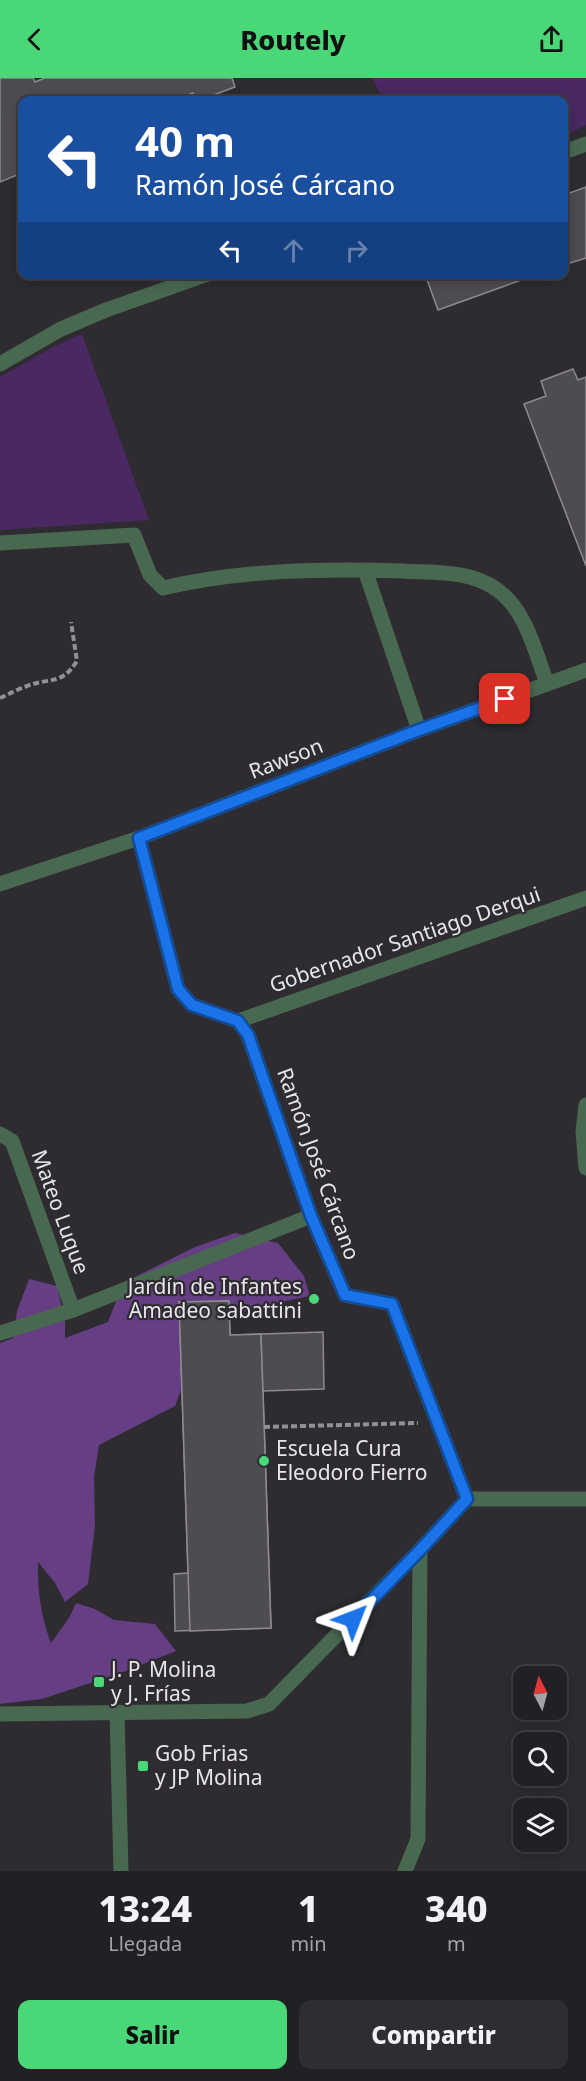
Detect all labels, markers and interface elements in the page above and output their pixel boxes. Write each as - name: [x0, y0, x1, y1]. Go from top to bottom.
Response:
- text: Routely: [240, 21, 346, 58]
- icon: back: [18, 23, 51, 56]
- icon: share: [535, 23, 568, 56]
- text: 40 m: [135, 112, 235, 169]
- icon: left: [36, 120, 114, 198]
- text: Ramón José Cárcano: [135, 166, 395, 203]
- icon: left: [214, 234, 247, 267]
- icon: ahead: [277, 234, 310, 267]
- icon: right: [340, 234, 373, 267]
- pin: [479, 673, 530, 724]
- icon: arrive: [488, 682, 521, 715]
- street label: Rawson: [245, 731, 327, 785]
- street label: Gobernador Santiago Derqui: [265, 879, 544, 999]
- street label: Ramón José Cárcano: [271, 1064, 367, 1263]
- street label: Mateo Luque: [26, 1146, 96, 1278]
- place label: Jardín de Infantes Amadeo sabattini: [126, 1272, 302, 1324]
- marker: Jardín de Infantes Amadeo sabattini: [307, 1292, 321, 1306]
- place label: Escuela Cura Eleodoro Fierro: [276, 1434, 427, 1486]
- marker: Escuela Cura Eleodoro Fierro: [257, 1454, 271, 1468]
- position arrow: [321, 1587, 385, 1651]
- place label: J. P. Molina y J. Frías: [109, 1655, 216, 1707]
- north arrow: [513, 1666, 567, 1720]
- map controls: [513, 1666, 567, 1852]
- marker: J. P. Molina y J. Frías: [92, 1675, 106, 1689]
- button: search: [513, 1732, 567, 1786]
- place label: Gob Frias y JP Molina: [155, 1739, 262, 1791]
- marker: Gob Frias y JP Molina: [136, 1759, 150, 1773]
- button: layers: [513, 1798, 567, 1852]
- text: 13:24: [98, 1884, 192, 1933]
- text: 1: [298, 1884, 319, 1933]
- text: 340: [425, 1884, 488, 1933]
- text: Llegada: [108, 1930, 182, 1957]
- text: min: [290, 1930, 327, 1957]
- text: m: [447, 1930, 466, 1957]
- button: Salir: [18, 2000, 287, 2069]
- button: Compartir: [299, 2000, 568, 2069]

